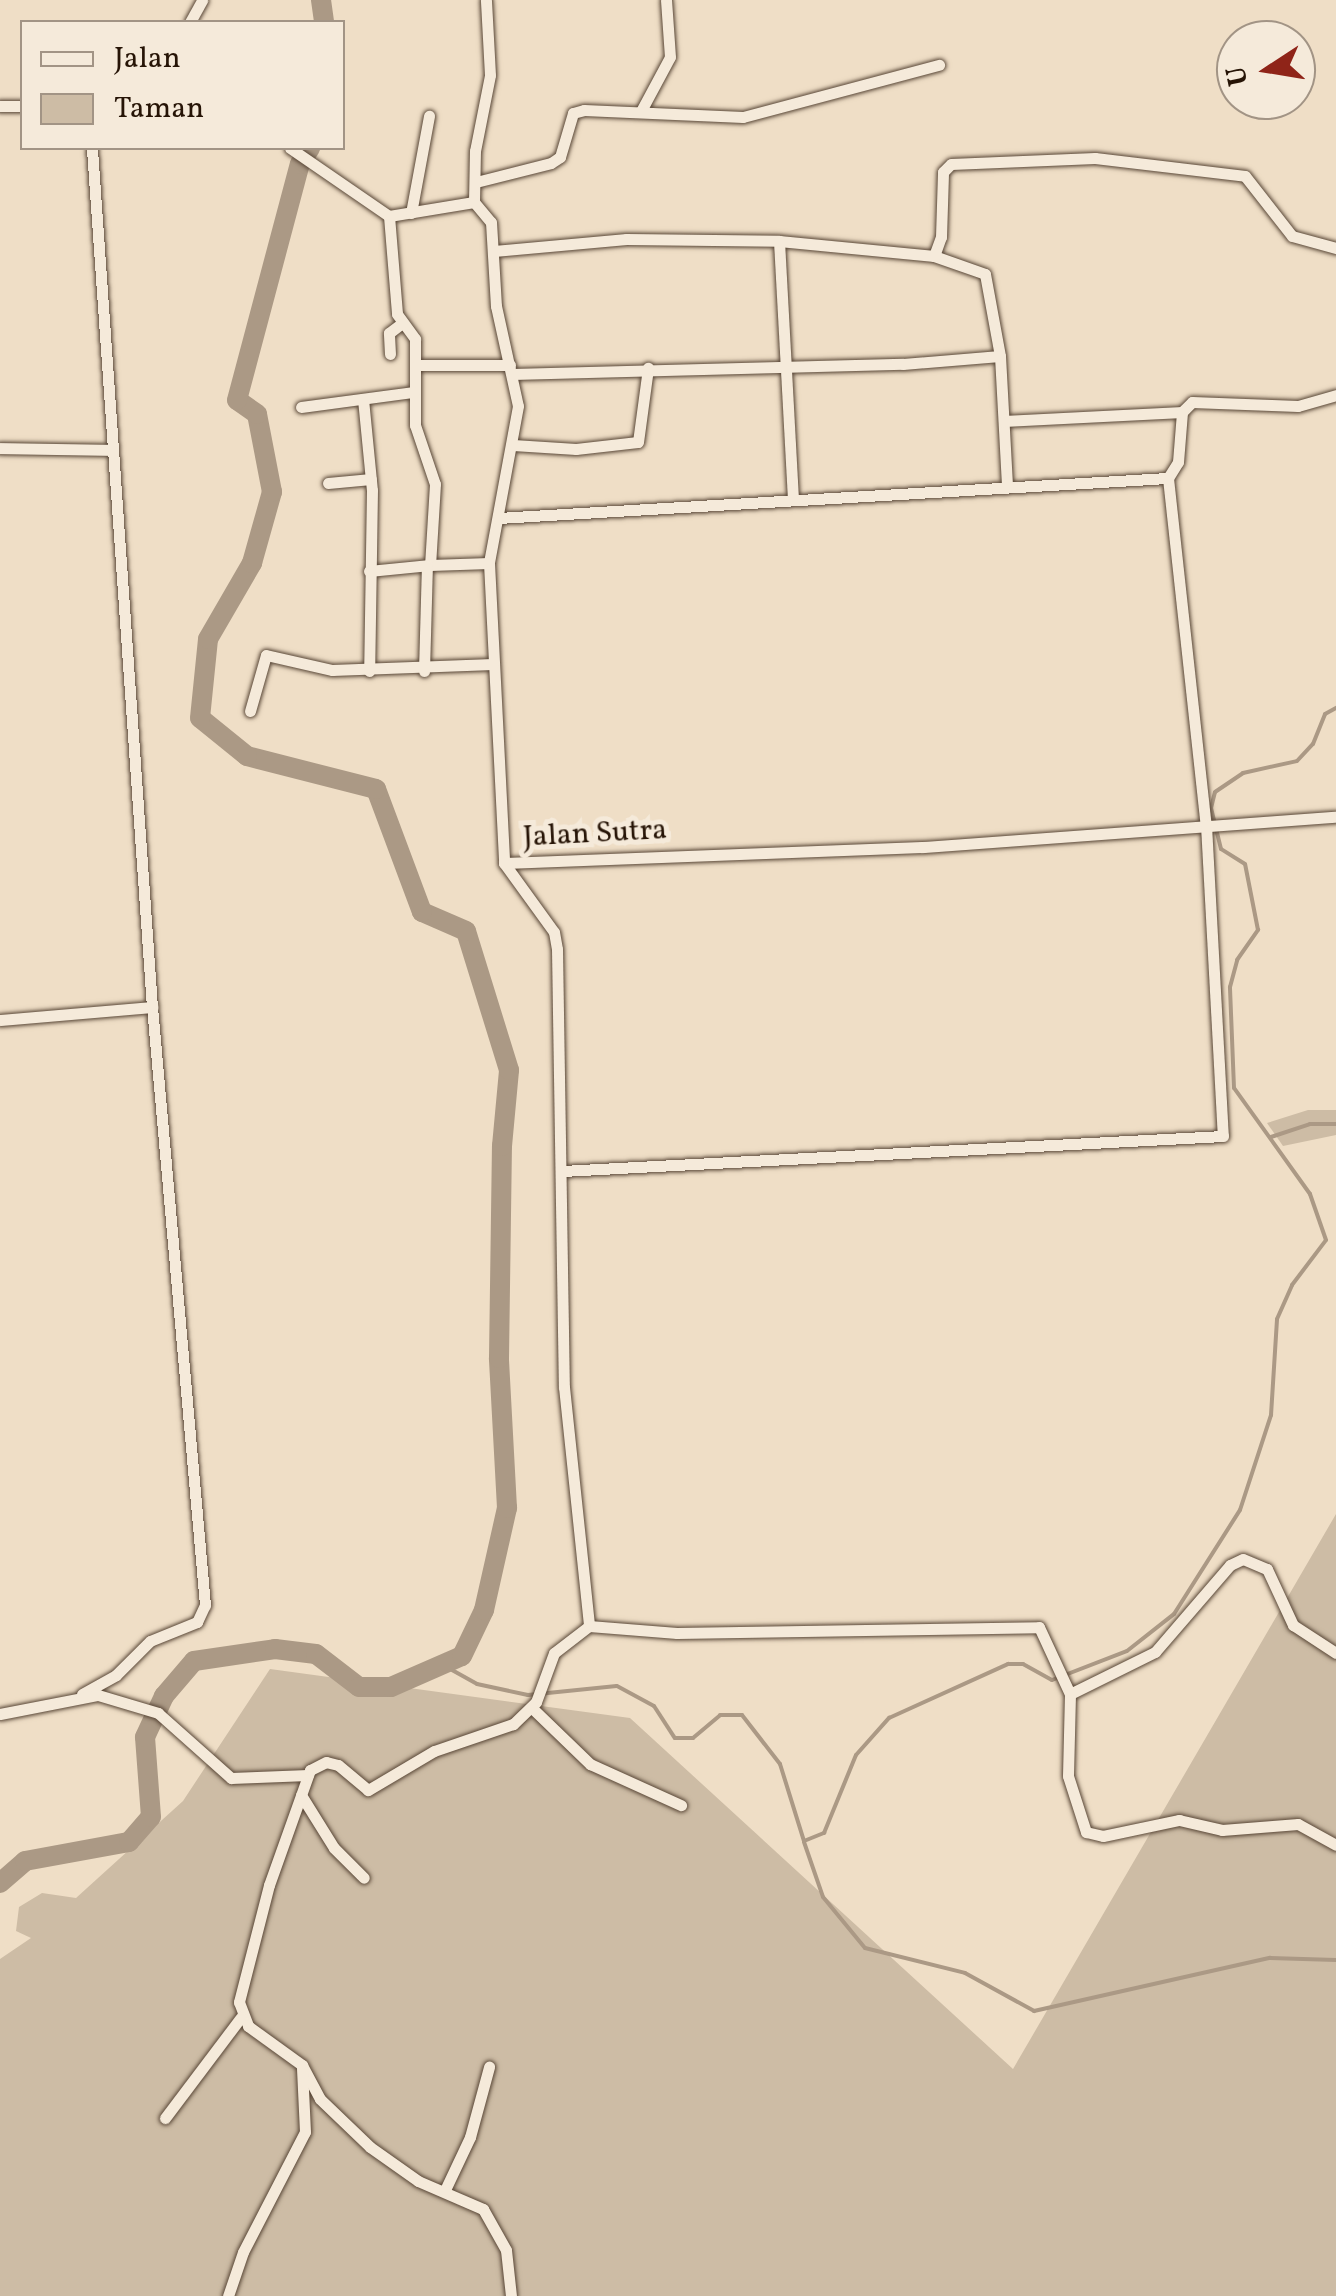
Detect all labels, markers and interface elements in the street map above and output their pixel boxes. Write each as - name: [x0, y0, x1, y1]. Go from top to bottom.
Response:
- legend: [20, 20, 345, 150]
- north arrow: [1216, 20, 1316, 120]
- text: Jalan: [114, 38, 181, 80]
- text: U: [1217, 62, 1259, 89]
- text: Taman: [114, 88, 204, 130]
- street label: Jalan Sutra: [522, 812, 668, 856]

